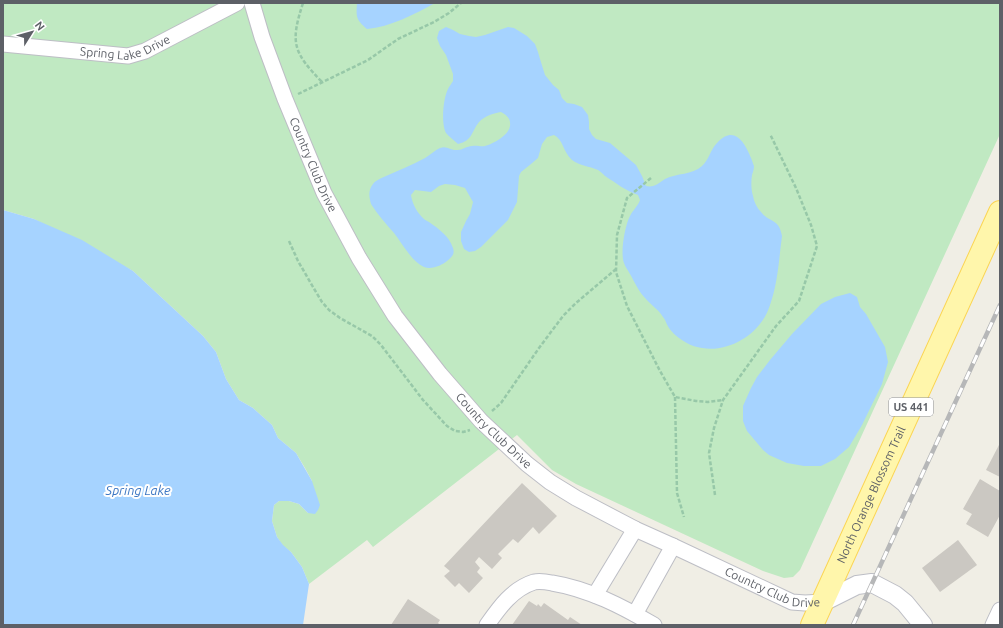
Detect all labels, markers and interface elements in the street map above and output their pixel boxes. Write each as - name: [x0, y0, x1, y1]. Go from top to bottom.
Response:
- north arrow: [12, 12, 52, 52]
- text: N: [33, 19, 47, 33]
- street label: Spring Lake Drive: [79, 32, 172, 62]
- street label: Country Club Drive: [287, 115, 340, 214]
- street label: Country Club Drive: [453, 390, 534, 471]
- road number: US 441: [889, 398, 933, 416]
- street label: North Orange Blossom Trail: [834, 424, 908, 565]
- water label: Spring Lake: [105, 483, 171, 497]
- street label: Country Club Drive: [723, 564, 820, 609]

